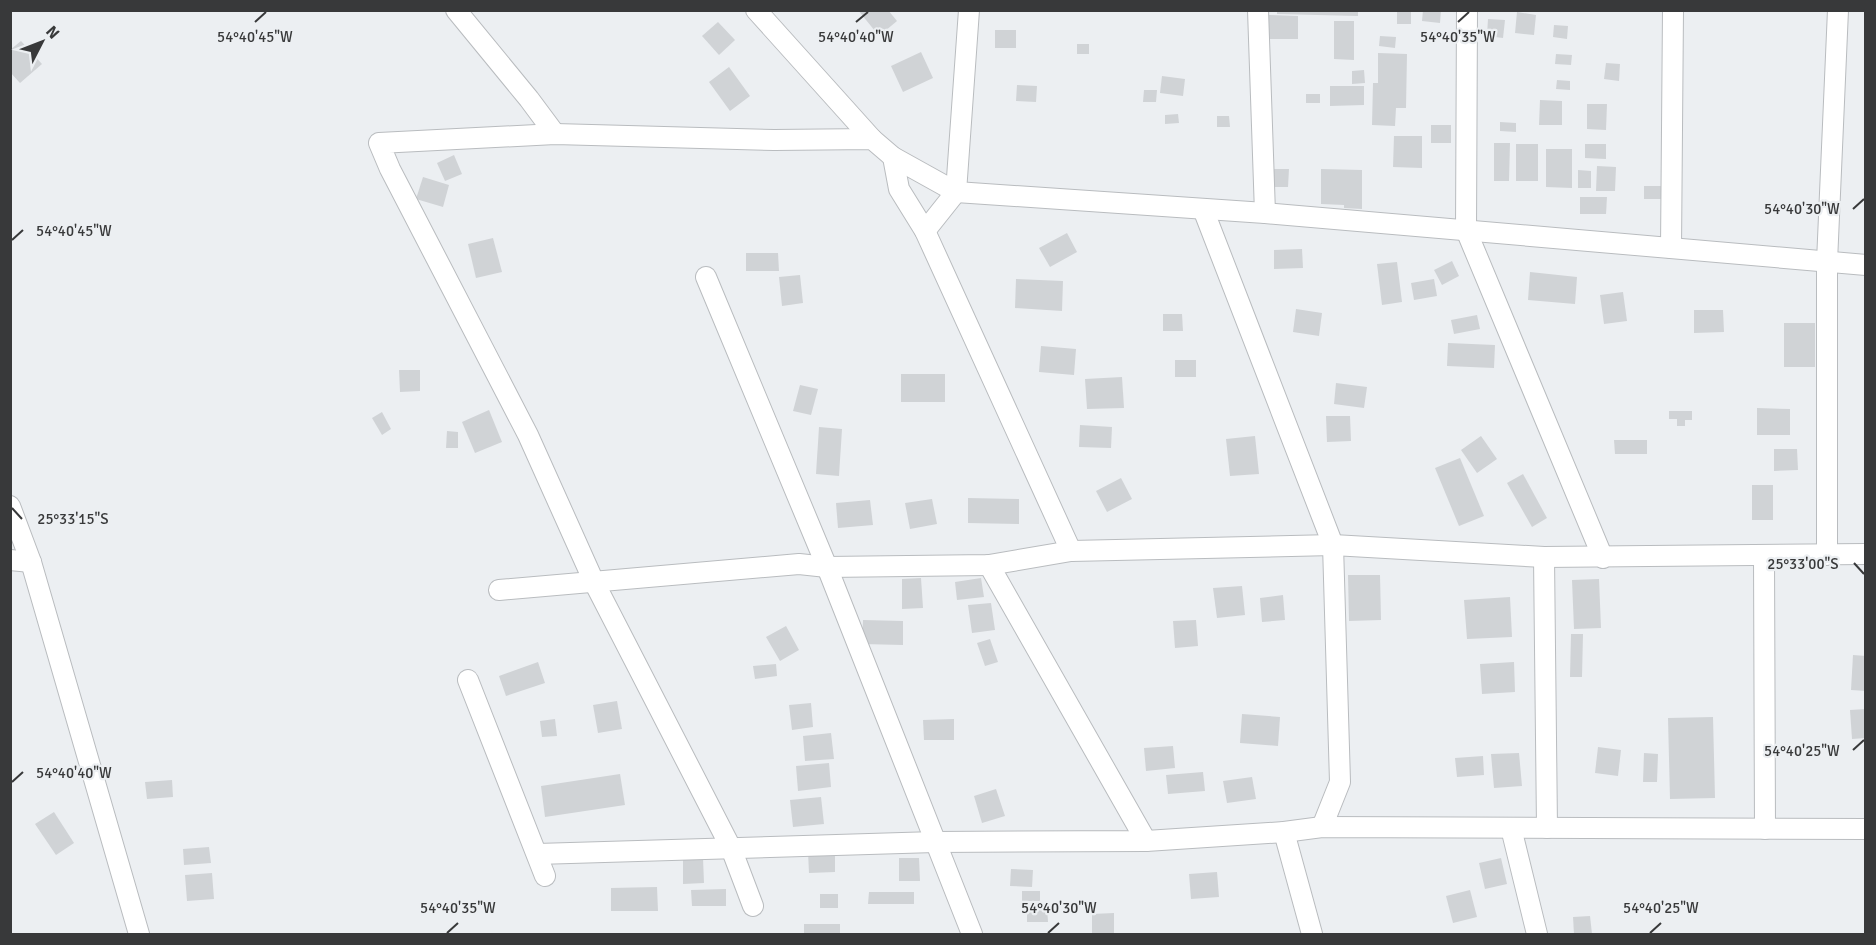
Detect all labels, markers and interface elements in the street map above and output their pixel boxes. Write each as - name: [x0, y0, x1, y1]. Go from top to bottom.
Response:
- north arrow: [12, 12, 72, 72]
- text: N: [41, 22, 64, 43]
- text: 54°40'45"W: [217, 28, 293, 46]
- text: 54°40'40"W: [818, 28, 894, 46]
- text: 54°40'35"W: [1420, 28, 1496, 46]
- text: 54°40'30"W: [1764, 200, 1840, 218]
- text: 54°40'45"W: [36, 222, 112, 240]
- text: 25°33'15"S: [37, 510, 109, 528]
- text: 25°33'00"S: [1767, 555, 1839, 573]
- text: 54°40'25"W: [1764, 742, 1840, 760]
- text: 54°40'40"W: [36, 764, 112, 782]
- text: 54°40'35"W: [420, 899, 496, 917]
- text: 54°40'30"W: [1021, 899, 1097, 917]
- text: 54°40'25"W: [1623, 899, 1699, 917]

